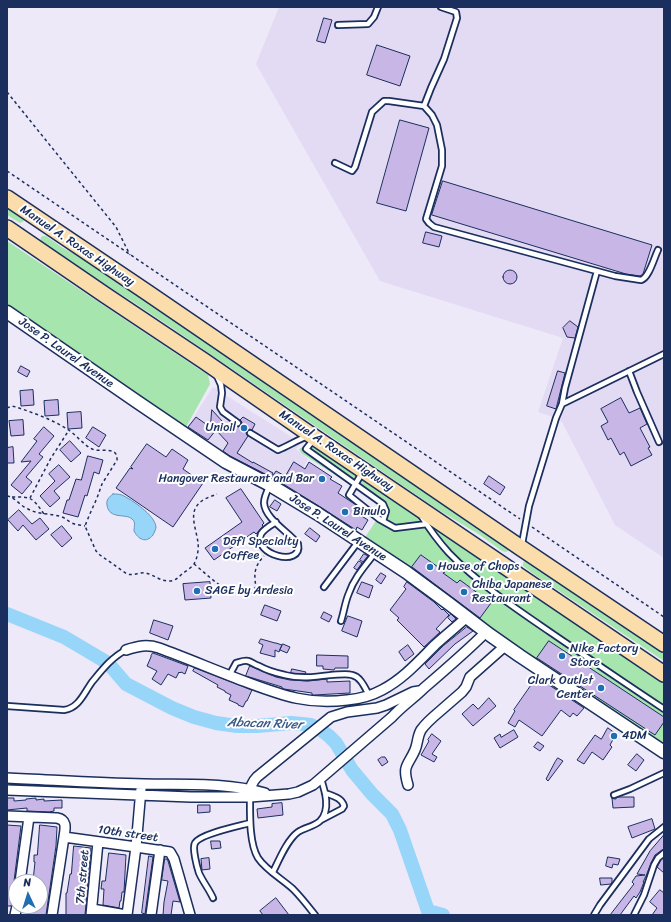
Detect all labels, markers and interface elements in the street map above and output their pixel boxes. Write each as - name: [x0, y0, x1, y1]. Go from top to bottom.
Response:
- street label: Manuel A. Roxas Highway: [17, 202, 137, 290]
- street label: Jose P. Laurel Avenue: [16, 315, 116, 391]
- street label: Manuel A. Roxas Highway: [276, 407, 396, 495]
- place label: Unioil: [205, 421, 236, 435]
- marker: Unioil: [239, 423, 249, 433]
- place label: Hangover Restaurant and Bar: [159, 472, 314, 486]
- marker: Hangover Restaurant and Bar: [317, 474, 327, 484]
- street label: Jose P. Laurel Avenue: [287, 491, 389, 565]
- place label: Binulo: [353, 505, 386, 519]
- marker: Binulo: [340, 507, 350, 517]
- place label: Dōfi Specialty Coffee: [223, 535, 299, 563]
- marker: Dōfi Specialty Coffee: [210, 544, 220, 554]
- place label: House of Chops: [438, 560, 519, 574]
- marker: House of Chops: [425, 562, 435, 572]
- place label: Chiba Japanese Restaurant: [472, 578, 552, 606]
- place label: SAGE by Ardesia: [205, 584, 293, 598]
- marker: SAGE by Ardesia: [192, 586, 202, 596]
- marker: Chiba Japanese Restaurant: [459, 587, 469, 597]
- place label: Nike Factory Store: [570, 642, 638, 670]
- marker: Nike Factory Store: [557, 651, 567, 661]
- place label: Clark Outlet Center: [528, 674, 593, 702]
- marker: Clark Outlet Center: [596, 683, 606, 693]
- water label: Abacan River: [227, 715, 303, 733]
- place label: 4DM: [622, 729, 647, 743]
- marker: 4DM: [609, 731, 619, 741]
- street label: 10th street: [97, 823, 159, 845]
- street label: 7th street: [73, 849, 93, 905]
- text: N: [23, 873, 32, 892]
- north arrow: [8, 874, 48, 914]

